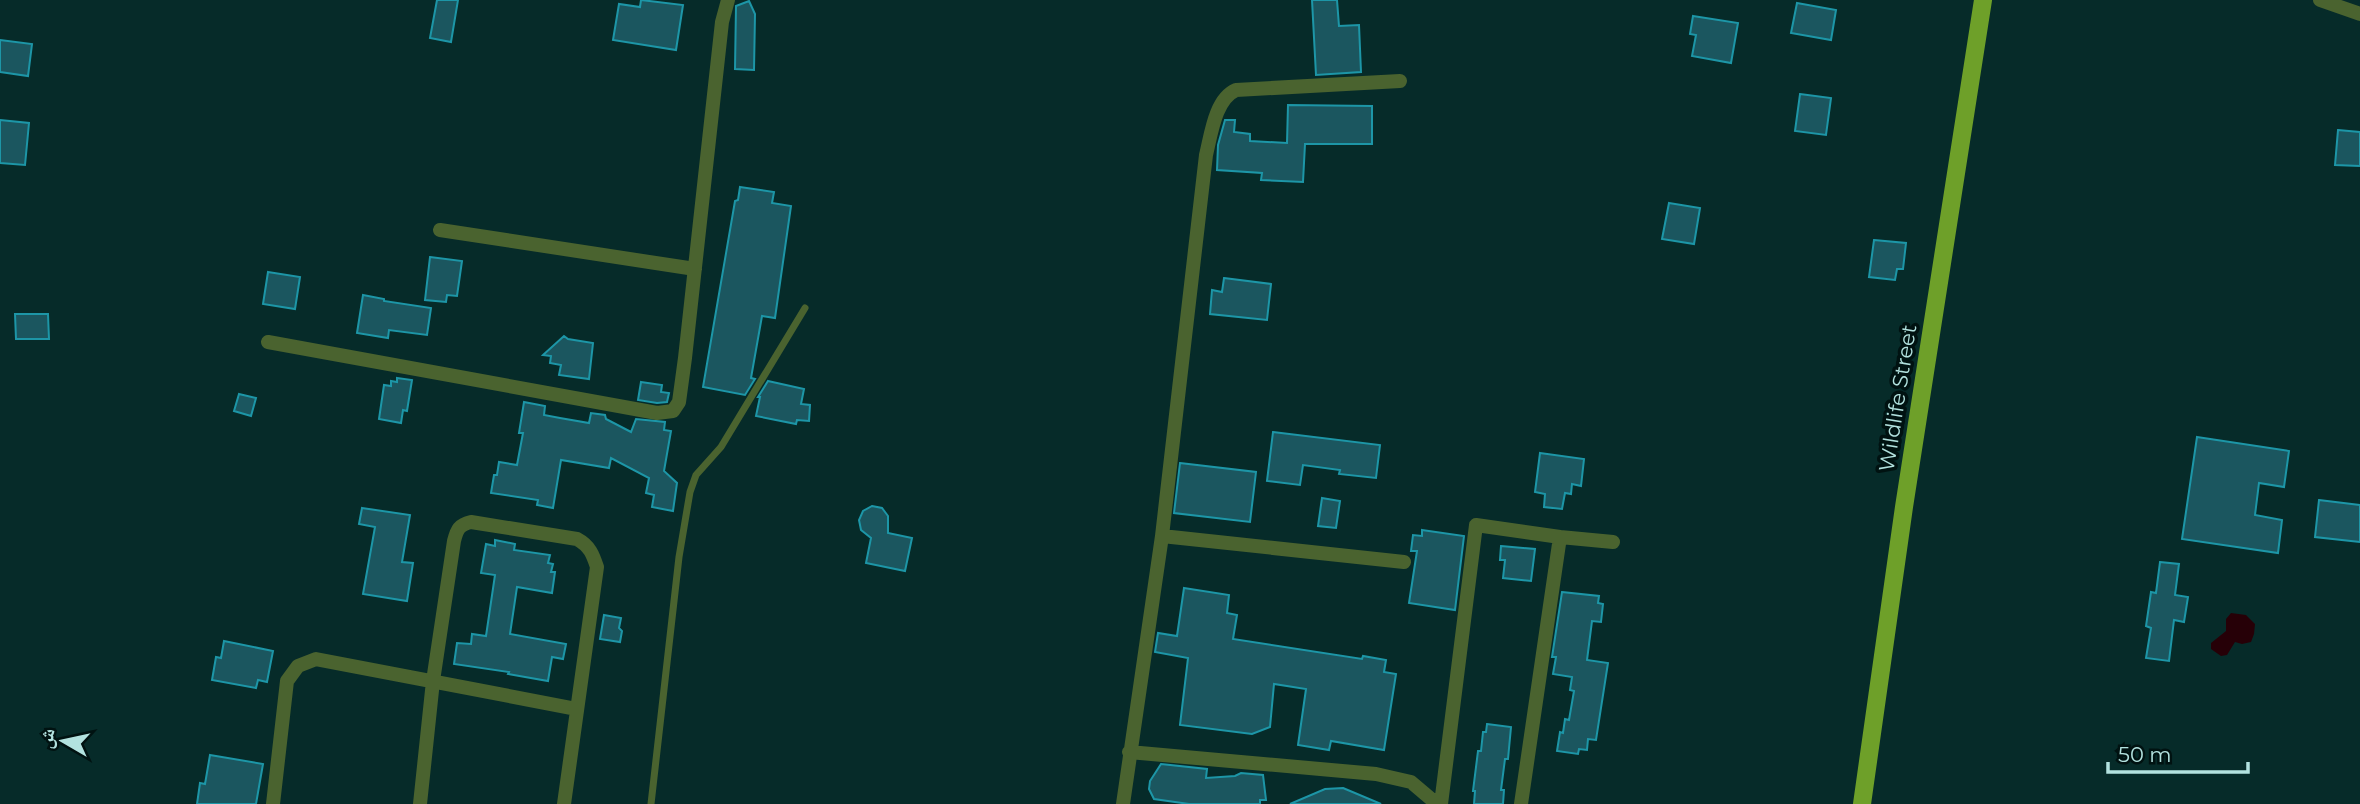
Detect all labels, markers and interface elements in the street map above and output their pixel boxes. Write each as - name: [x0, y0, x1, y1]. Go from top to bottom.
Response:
- street label: Wildlife Street: [1874, 323, 1921, 473]
- north arrow: [28, 706, 98, 776]
- text: ش: [34, 727, 60, 750]
- scale bar: [2108, 730, 2248, 774]
- text: 50 m: [2118, 742, 2172, 767]

